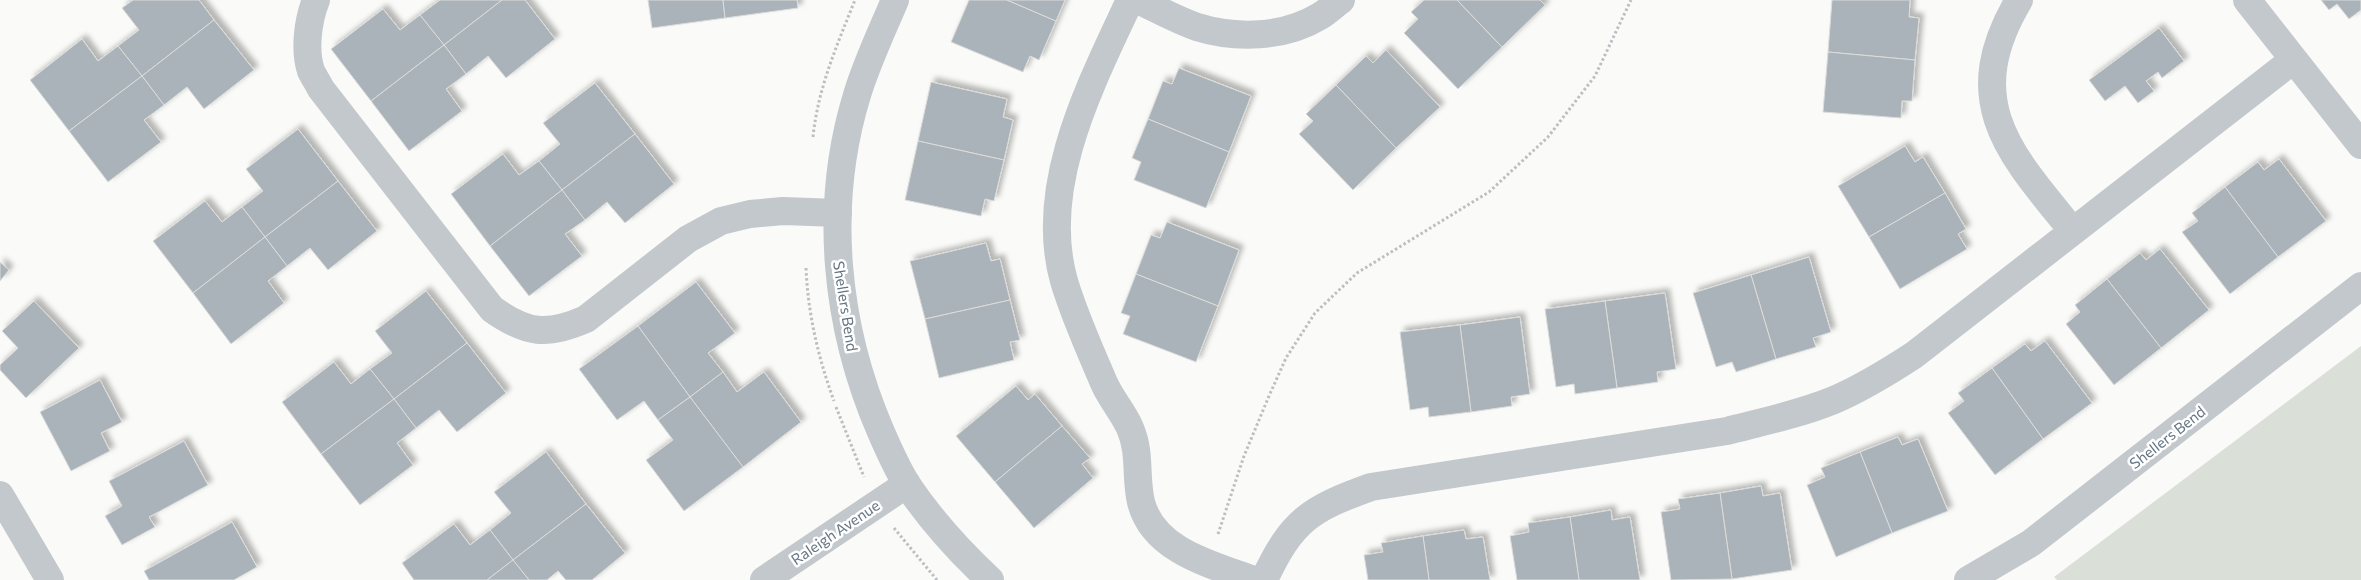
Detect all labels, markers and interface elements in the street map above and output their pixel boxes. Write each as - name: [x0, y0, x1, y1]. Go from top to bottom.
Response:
- street label: Shellers Bend: [830, 260, 862, 352]
- street label: Shellers Bend: [2126, 402, 2208, 472]
- street label: Raleigh Avenue: [787, 496, 883, 568]

